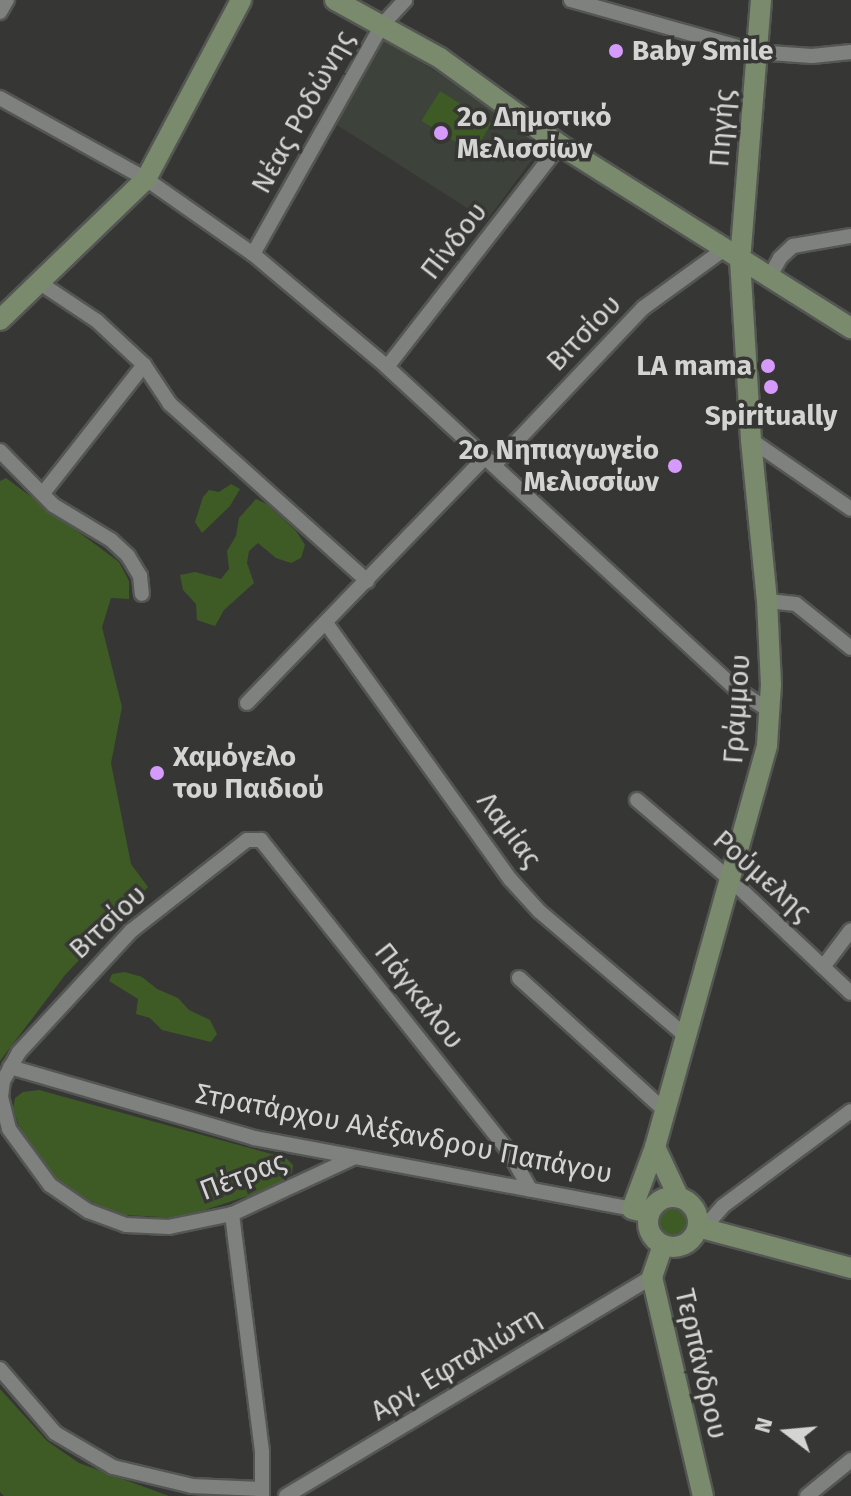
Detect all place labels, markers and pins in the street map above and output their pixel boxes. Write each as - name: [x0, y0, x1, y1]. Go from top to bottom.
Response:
- place label: Baby Smile: [632, 34, 773, 68]
- marker: Baby Smile: [607, 42, 625, 60]
- place label: 2ο Δημοτικό Μελισσίων: [457, 100, 612, 166]
- marker: 2ο Δημοτικό Μελισσίων: [432, 124, 450, 142]
- place label: LA mama: [636, 349, 752, 383]
- marker: LA mama: [759, 357, 777, 375]
- marker: Spiritually: [762, 378, 780, 396]
- place label: Spiritually: [705, 399, 837, 433]
- place label: 2ο Νηπιαγωγείο Μελισσίων: [459, 433, 659, 499]
- marker: 2ο Νηπιαγωγείο Μελισσίων: [666, 457, 684, 475]
- place label: Χαμόγελο του Παιδιού: [173, 740, 324, 806]
- marker: Χαμόγελο του Παιδιού: [148, 764, 166, 782]

